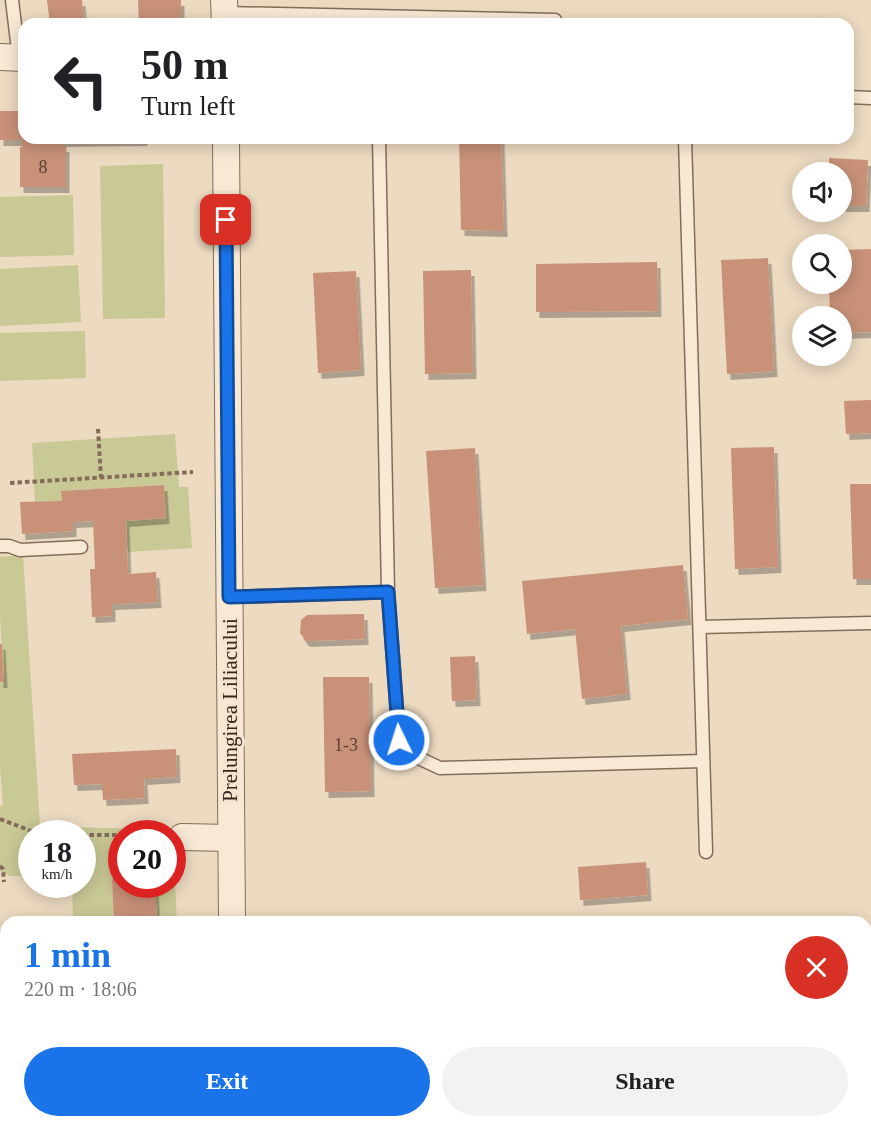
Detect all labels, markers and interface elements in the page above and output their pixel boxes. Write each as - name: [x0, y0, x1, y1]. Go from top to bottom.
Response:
- icon: left: [42, 42, 120, 120]
- text: 50 m: [141, 42, 229, 88]
- text: Turn left: [141, 91, 235, 121]
- house number: 8: [39, 157, 48, 177]
- map controls: [792, 162, 852, 366]
- button: sound: [792, 162, 852, 222]
- pin: [200, 194, 251, 245]
- icon: arrive: [209, 203, 242, 236]
- button: search: [792, 234, 852, 294]
- button: layers: [792, 306, 852, 366]
- street label: Prelungirea Liliacului: [218, 618, 242, 802]
- position arrow: [367, 708, 431, 772]
- house number: 1-3: [334, 735, 358, 755]
- speed limit sign: 20: [108, 820, 186, 898]
- text: 18: [42, 835, 72, 868]
- text: km/h: [42, 866, 72, 882]
- text: 1 min: [24, 935, 111, 975]
- button: close: [785, 936, 848, 999]
- text: 220 m · 18:06: [24, 978, 137, 1000]
- button: Exit: [24, 1047, 430, 1116]
- button: Share: [442, 1047, 848, 1116]

